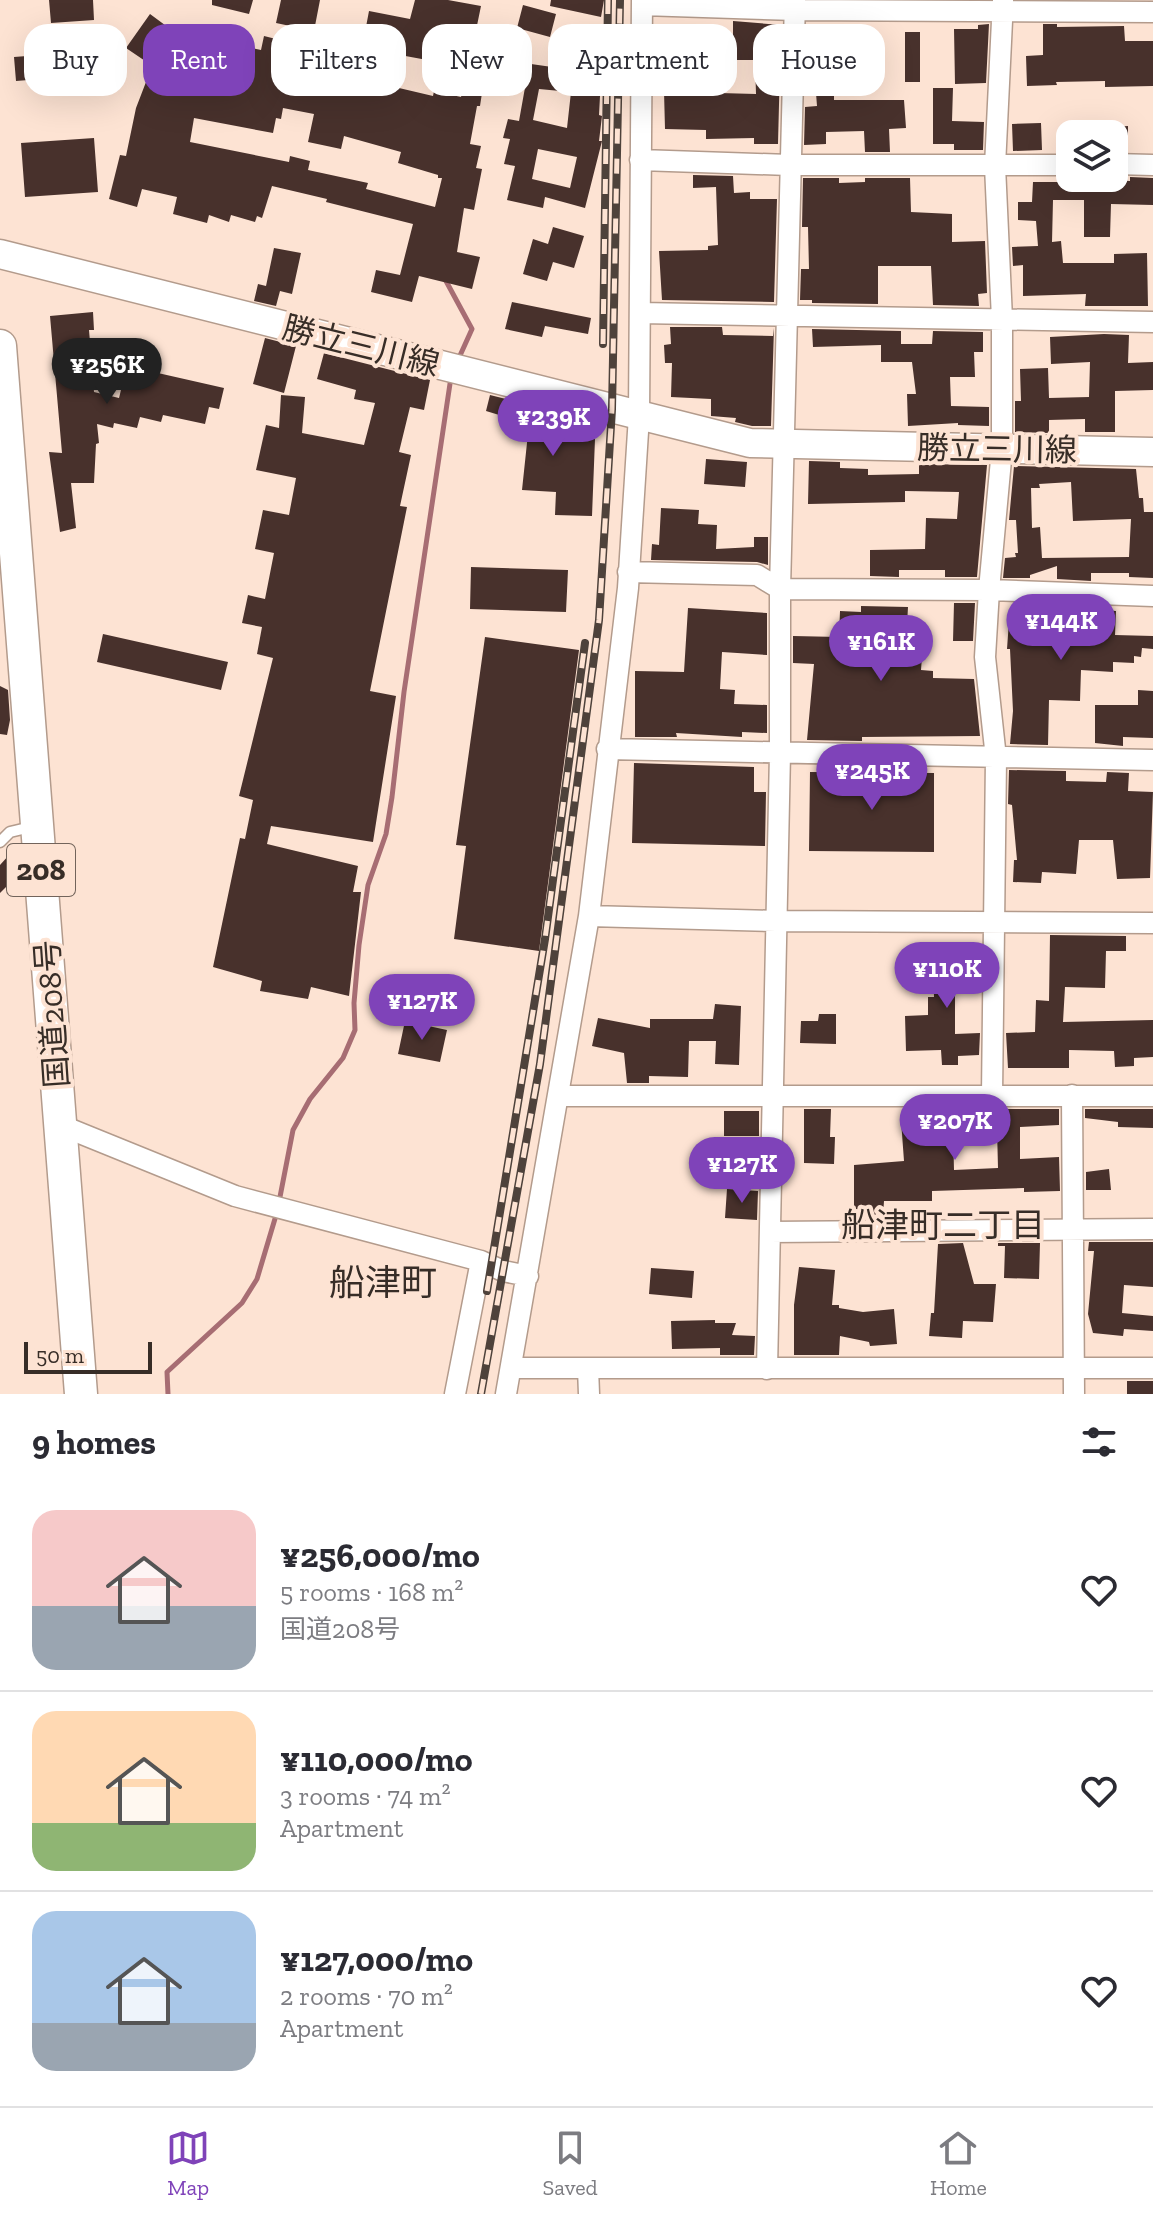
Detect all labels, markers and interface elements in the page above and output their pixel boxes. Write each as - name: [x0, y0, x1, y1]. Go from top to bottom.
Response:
- chip: Buy: [24, 24, 127, 96]
- chip: Rent: [143, 24, 255, 96]
- chip: Filters: [271, 24, 406, 96]
- chip: New: [422, 24, 532, 96]
- chip: Apartment: [548, 24, 737, 96]
- chip: House: [753, 24, 885, 96]
- map controls: [1056, 120, 1128, 192]
- button: layers: [1056, 120, 1128, 192]
- street label: 勝立三川線: [279, 308, 443, 384]
- pin: ¥256K: [51, 338, 163, 406]
- text: ¥256K: [70, 348, 144, 380]
- pin: ¥239K: [497, 390, 609, 458]
- text: ¥239K: [516, 400, 590, 432]
- street label: 勝立三川線: [917, 429, 1077, 469]
- pin: ¥144K: [1005, 594, 1117, 662]
- text: ¥144K: [1024, 604, 1098, 636]
- pin: ¥161K: [825, 615, 937, 683]
- text: ¥161K: [847, 625, 915, 657]
- pin: ¥245K: [816, 744, 928, 812]
- text: ¥245K: [834, 754, 910, 786]
- road number: 208: [7, 844, 75, 896]
- street label: 国道208号: [28, 939, 76, 1089]
- pin: ¥110K: [891, 942, 1003, 1010]
- text: ¥110K: [913, 952, 981, 984]
- pin: ¥127K: [366, 974, 478, 1042]
- text: ¥127K: [387, 984, 457, 1016]
- pin: ¥207K: [899, 1094, 1011, 1162]
- text: ¥207K: [918, 1104, 992, 1136]
- pin: ¥127K: [686, 1137, 798, 1205]
- text: ¥127K: [707, 1147, 777, 1179]
- district label: 船津町二丁目: [841, 1205, 1045, 1246]
- district label: 船津町: [329, 1261, 437, 1304]
- scale bar: [24, 1338, 152, 1374]
- text: 50 m: [36, 1342, 84, 1369]
- icon: filters: [1077, 1420, 1121, 1464]
- text: 9 homes: [32, 1422, 156, 1463]
- text: ¥256,000/mo: [280, 1535, 480, 1576]
- icon: home: [96, 1542, 192, 1638]
- icon: heart: [1077, 1568, 1121, 1612]
- text: 5 rooms · 168 m²: [280, 1576, 463, 1608]
- text: 国道208号: [280, 1613, 400, 1645]
- text: ¥110,000/mo: [280, 1739, 473, 1780]
- icon: home: [96, 1743, 192, 1839]
- icon: heart: [1077, 1769, 1121, 1813]
- text: 3 rooms · 74 m²: [280, 1780, 451, 1812]
- text: Apartment: [280, 1812, 403, 1844]
- text: ¥127,000/mo: [280, 1939, 473, 1980]
- icon: home: [96, 1943, 192, 2039]
- icon: heart: [1077, 1969, 1121, 2013]
- text: 2 rooms · 70 m²: [280, 1980, 453, 2012]
- text: Apartment: [280, 2012, 403, 2044]
- tab: Map: [166, 2126, 210, 2201]
- tab: Saved: [543, 2126, 598, 2201]
- tab: Home: [930, 2126, 987, 2201]

